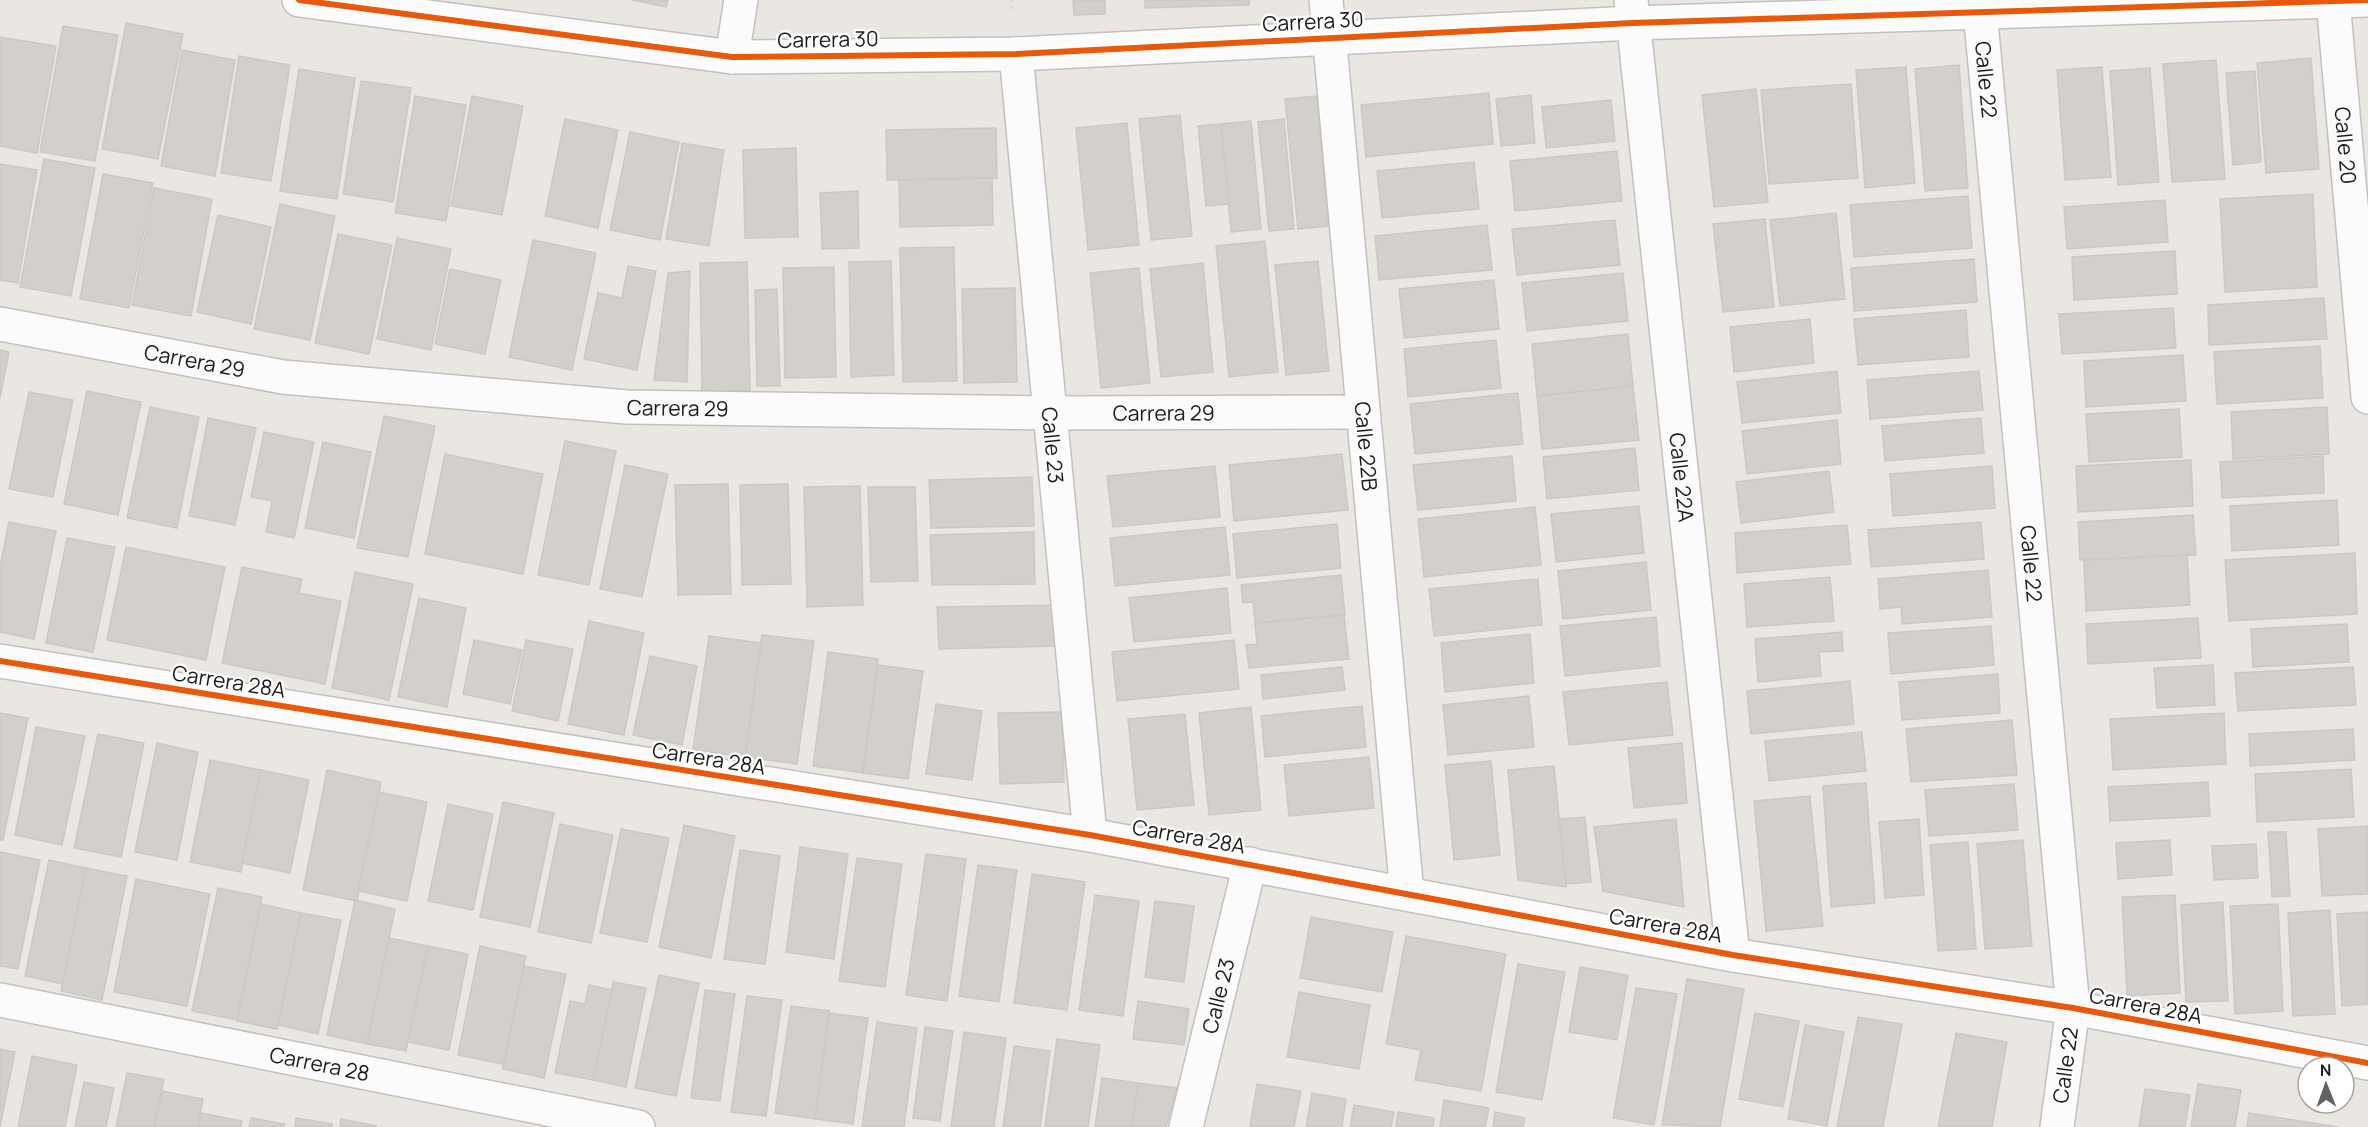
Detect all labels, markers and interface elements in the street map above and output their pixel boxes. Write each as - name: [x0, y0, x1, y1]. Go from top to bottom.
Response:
- street label: Carrera 30: [1262, 4, 1364, 38]
- street label: Carrera 30: [777, 24, 879, 54]
- street label: Calle 22: [1969, 40, 2004, 119]
- street label: Calle 20: [2328, 105, 2363, 185]
- street label: Carrera 29: [142, 337, 247, 384]
- street label: Carrera 29: [627, 393, 729, 422]
- street label: Carrera 29: [1113, 398, 1215, 427]
- street label: Calle 22B: [1348, 400, 1384, 492]
- street label: Calle 23: [1036, 406, 1071, 485]
- street label: Calle 22A: [1663, 431, 1701, 523]
- street label: Calle 22: [2014, 524, 2049, 603]
- street label: Carrera 28A: [170, 658, 288, 704]
- street label: Carrera 28A: [650, 735, 768, 781]
- street label: Carrera 28A: [1130, 812, 1248, 860]
- street label: Carrera 28A: [1607, 901, 1725, 949]
- street label: Calle 23: [1195, 955, 1241, 1036]
- street label: Carrera 28A: [2087, 980, 2205, 1030]
- street label: Calle 22: [2046, 1025, 2084, 1105]
- street label: Carrera 28: [267, 1040, 372, 1087]
- north arrow: [2296, 1055, 2356, 1115]
- text: N: [2320, 1059, 2332, 1081]

